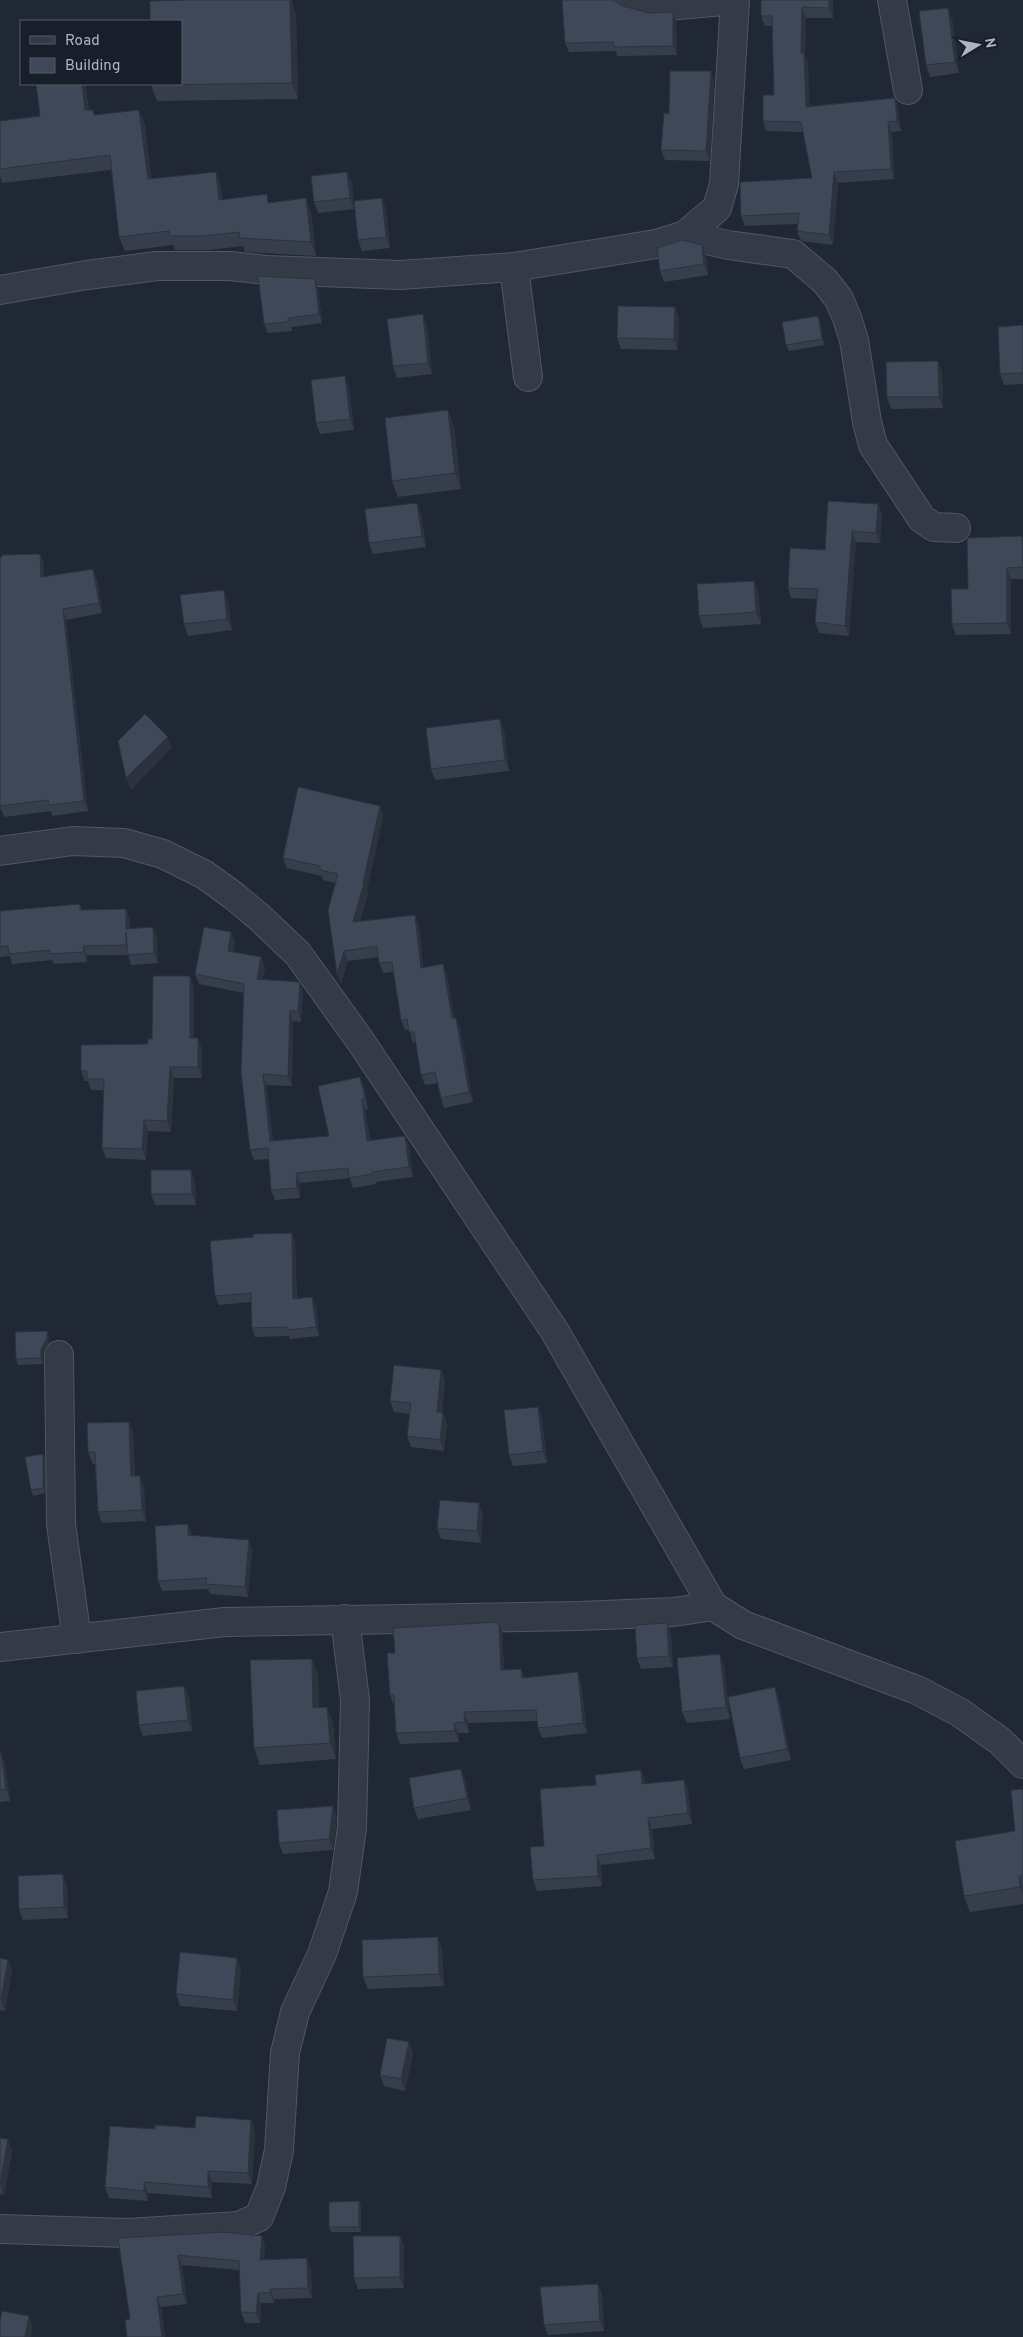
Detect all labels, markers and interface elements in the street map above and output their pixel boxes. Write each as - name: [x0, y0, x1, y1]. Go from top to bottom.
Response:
- legend: [20, 20, 182, 85]
- north arrow: [953, 20, 1003, 70]
- text: Road: [65, 32, 100, 51]
- text: N: [980, 37, 999, 49]
- text: Building: [65, 57, 120, 76]

